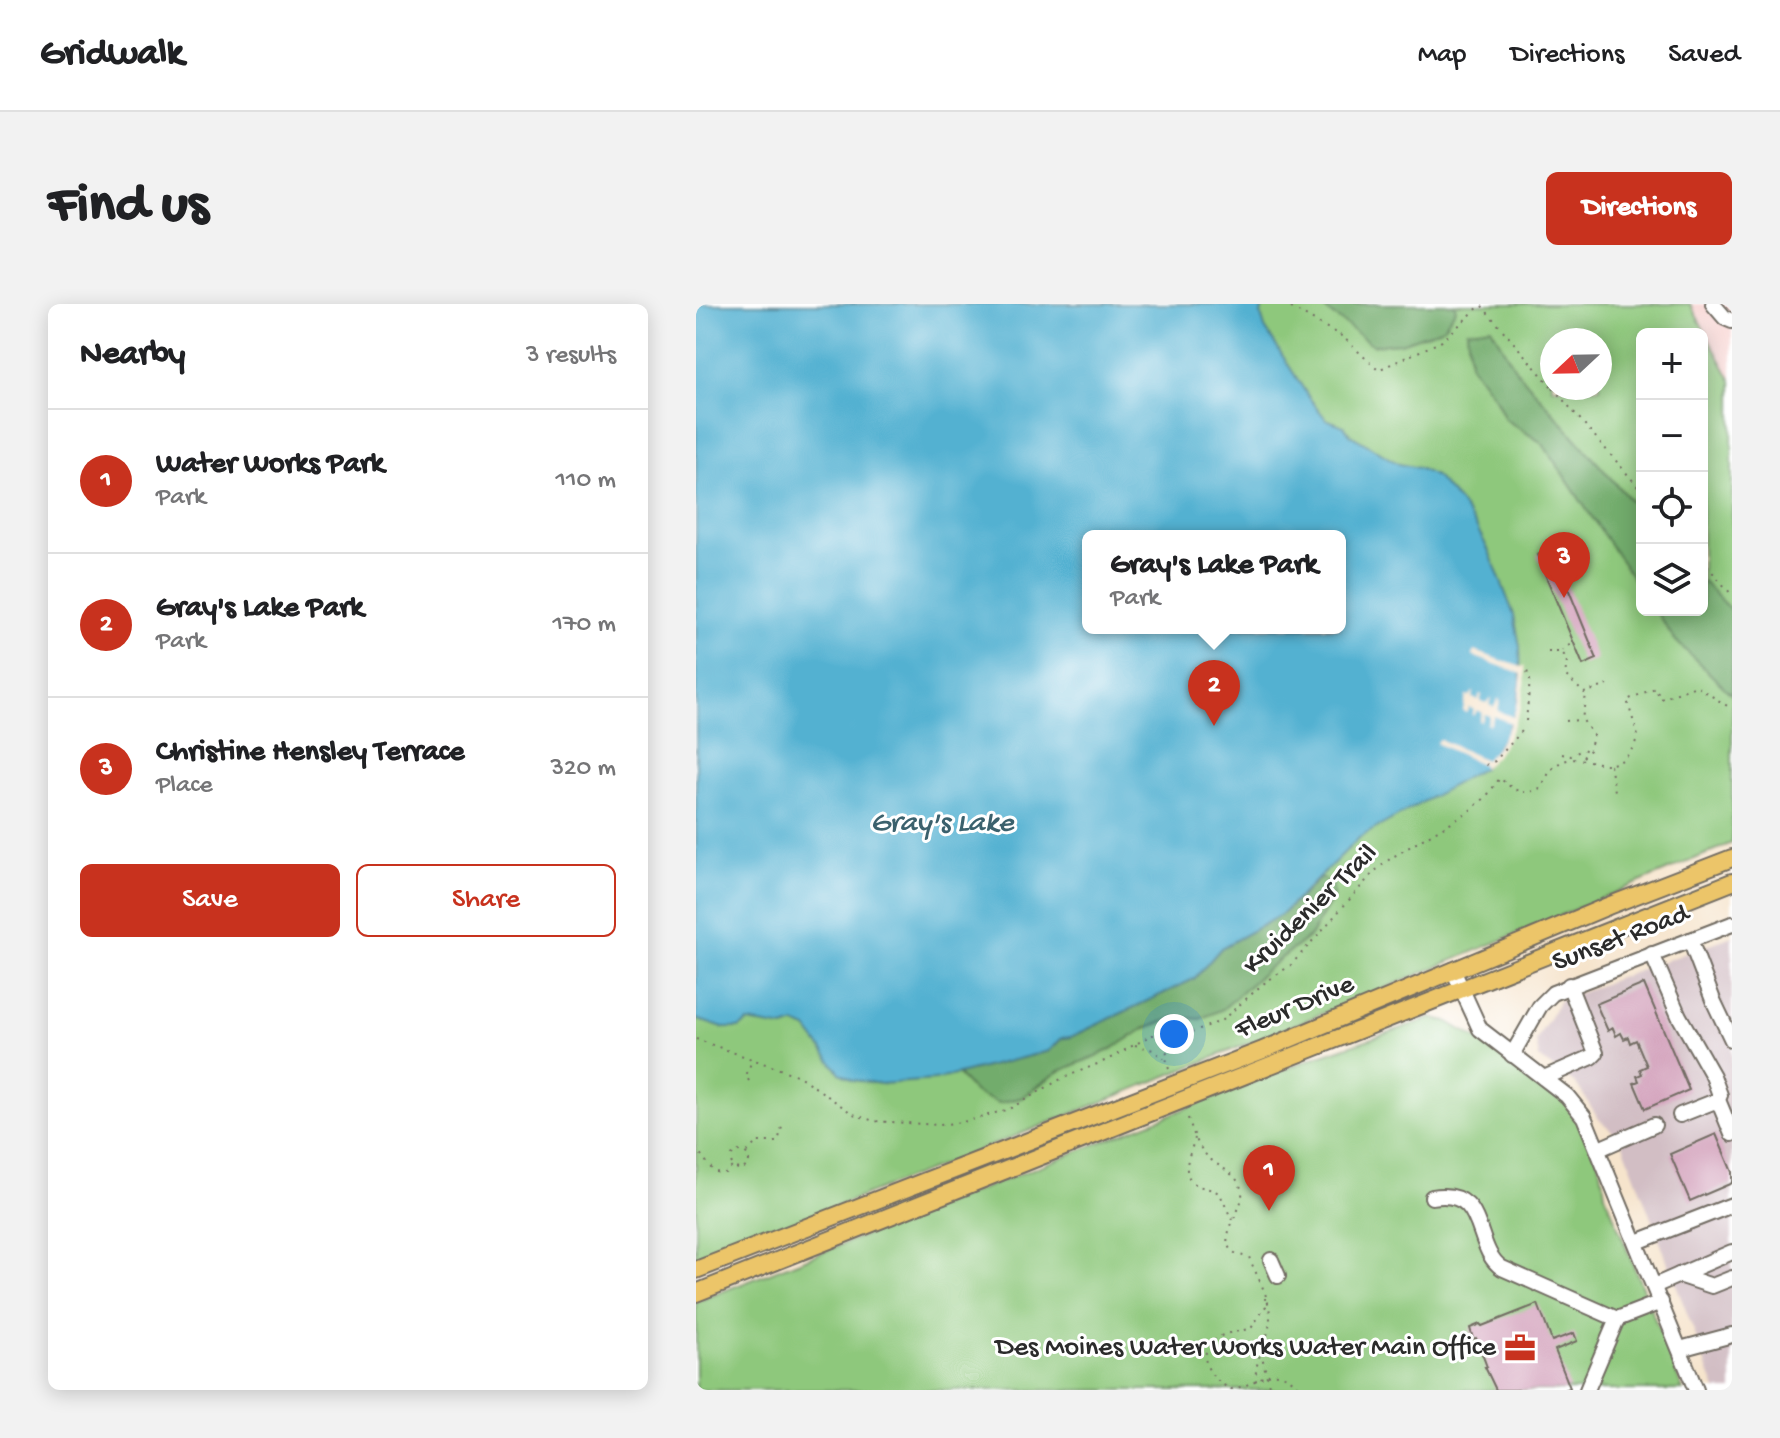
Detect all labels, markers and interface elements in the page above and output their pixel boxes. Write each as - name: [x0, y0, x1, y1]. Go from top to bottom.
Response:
- text: Gridwalk: [40, 33, 184, 77]
- text: Map: [1418, 39, 1466, 72]
- text: Directions: [1510, 39, 1624, 72]
- text: Saved: [1668, 39, 1740, 72]
- button: Directions: [1546, 172, 1732, 245]
- text: Find us: [48, 175, 208, 241]
- north arrow: [1540, 328, 1612, 400]
- map controls: [1636, 328, 1708, 616]
- button: +: [1636, 328, 1708, 400]
- text: Nearby: [80, 336, 185, 376]
- text: 3 results: [526, 341, 616, 372]
- button: −: [1636, 400, 1708, 472]
- text: Water Works Park: [156, 448, 384, 483]
- text: 1: [101, 466, 111, 497]
- text: 110 m: [556, 466, 616, 497]
- button: locate: [1636, 472, 1708, 544]
- text: Park: [156, 483, 206, 514]
- popup: [1082, 530, 1346, 634]
- pin: 3: [1538, 532, 1590, 598]
- button: layers: [1636, 544, 1708, 616]
- text: Gray's Lake Park: [1110, 549, 1318, 584]
- text: Park: [1110, 584, 1160, 615]
- text: Gray's Lake Park: [156, 592, 364, 627]
- text: 2: [100, 610, 112, 641]
- text: 170 m: [553, 610, 616, 641]
- text: Park: [156, 627, 206, 658]
- pin: 2: [1188, 660, 1240, 726]
- text: Christine Hensley Terrace: [156, 736, 465, 771]
- text: 3: [99, 754, 113, 785]
- text: 320 m: [550, 754, 616, 785]
- text: Place: [156, 771, 213, 802]
- water label: Gray's Lake: [870, 807, 1015, 842]
- street label: Kruidenier Trail: [1237, 838, 1385, 982]
- button: Save: [80, 864, 340, 937]
- button: Share: [356, 864, 616, 937]
- street label: Sunset Road: [1548, 897, 1696, 980]
- street label: Fleur Drive: [1230, 968, 1360, 1048]
- your location: [1154, 1014, 1194, 1054]
- pin: 1: [1243, 1145, 1295, 1211]
- office icon: Des Moines Water Works Water Main Office: [1503, 1331, 1537, 1365]
- place label: Des Moines Water Works Water Main Office: [993, 1332, 1497, 1365]

